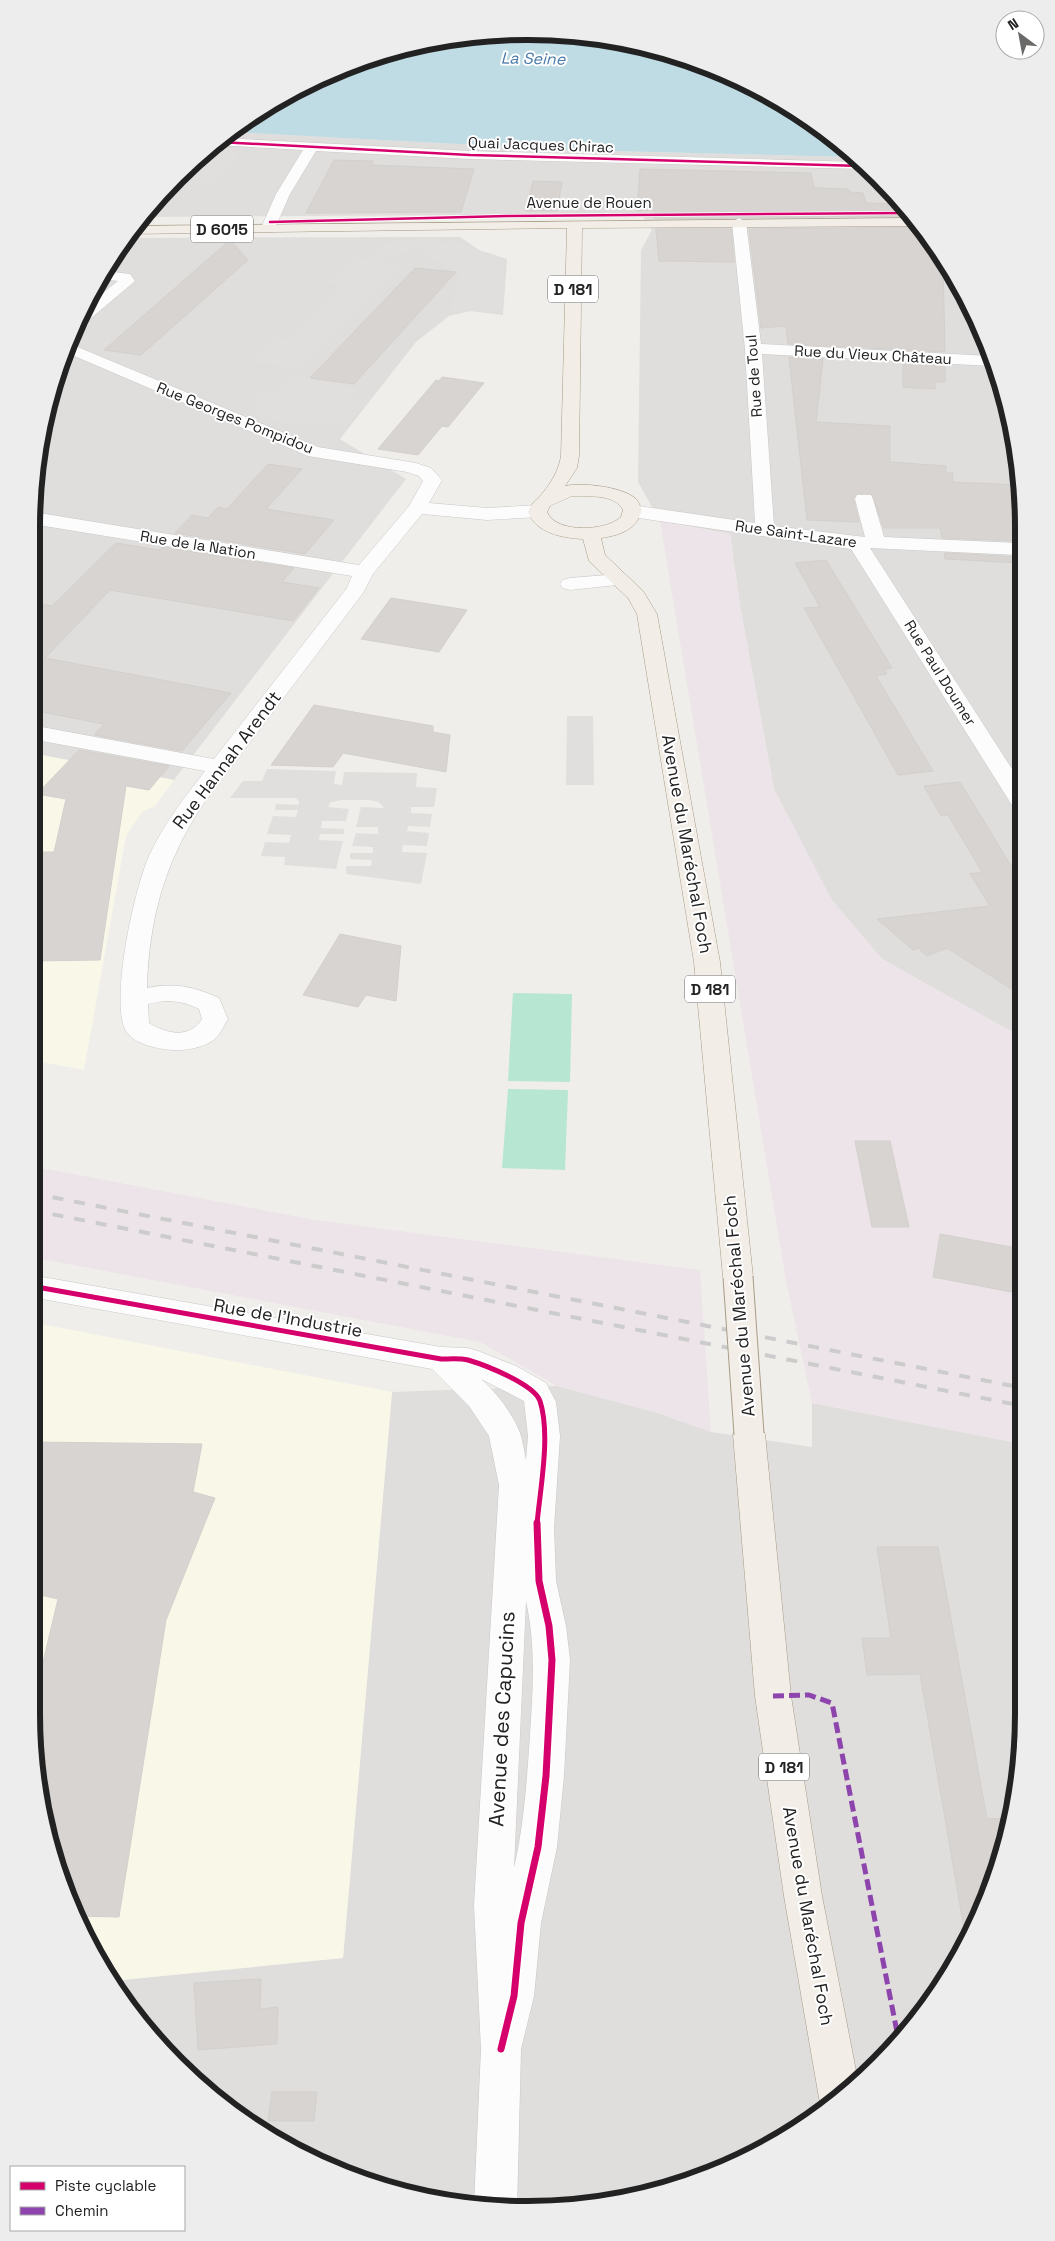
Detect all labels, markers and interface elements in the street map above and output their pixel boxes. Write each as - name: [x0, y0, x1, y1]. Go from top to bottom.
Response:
- north arrow: [995, 10, 1045, 60]
- text: N: [1004, 14, 1022, 34]
- water label: La Seine: [501, 47, 566, 70]
- street label: Quai Jacques Chirac: [468, 132, 614, 157]
- street label: Avenue de Rouen: [526, 193, 652, 212]
- road number: D 6015: [191, 215, 253, 242]
- road number: D 181: [548, 276, 598, 302]
- street label: Rue de Toul: [741, 334, 766, 418]
- street label: Rue du Vieux Château: [794, 341, 952, 368]
- street label: Rue Georges Pompidou: [154, 377, 316, 458]
- street label: Rue Saint-Lazare: [734, 516, 858, 551]
- street label: Rue de la Nation: [139, 526, 257, 563]
- street label: Rue Paul Doumer: [900, 616, 981, 729]
- street label: Rue Hannah Arendt: [167, 686, 286, 833]
- street label: Avenue du Maréchal Foch: [657, 733, 718, 955]
- road number: D 181: [685, 976, 735, 1002]
- street label: Avenue du Maréchal Foch: [717, 1194, 760, 1418]
- street label: Rue de l'Industrie: [212, 1293, 364, 1342]
- street label: Avenue des Capucins: [482, 1611, 521, 1827]
- road number: D 181: [759, 1754, 809, 1780]
- street label: Avenue du Maréchal Foch: [778, 1805, 839, 2027]
- legend: [10, 2166, 185, 2231]
- text: Piste cyclable: [55, 2176, 157, 2195]
- text: Chemin: [55, 2201, 108, 2220]

